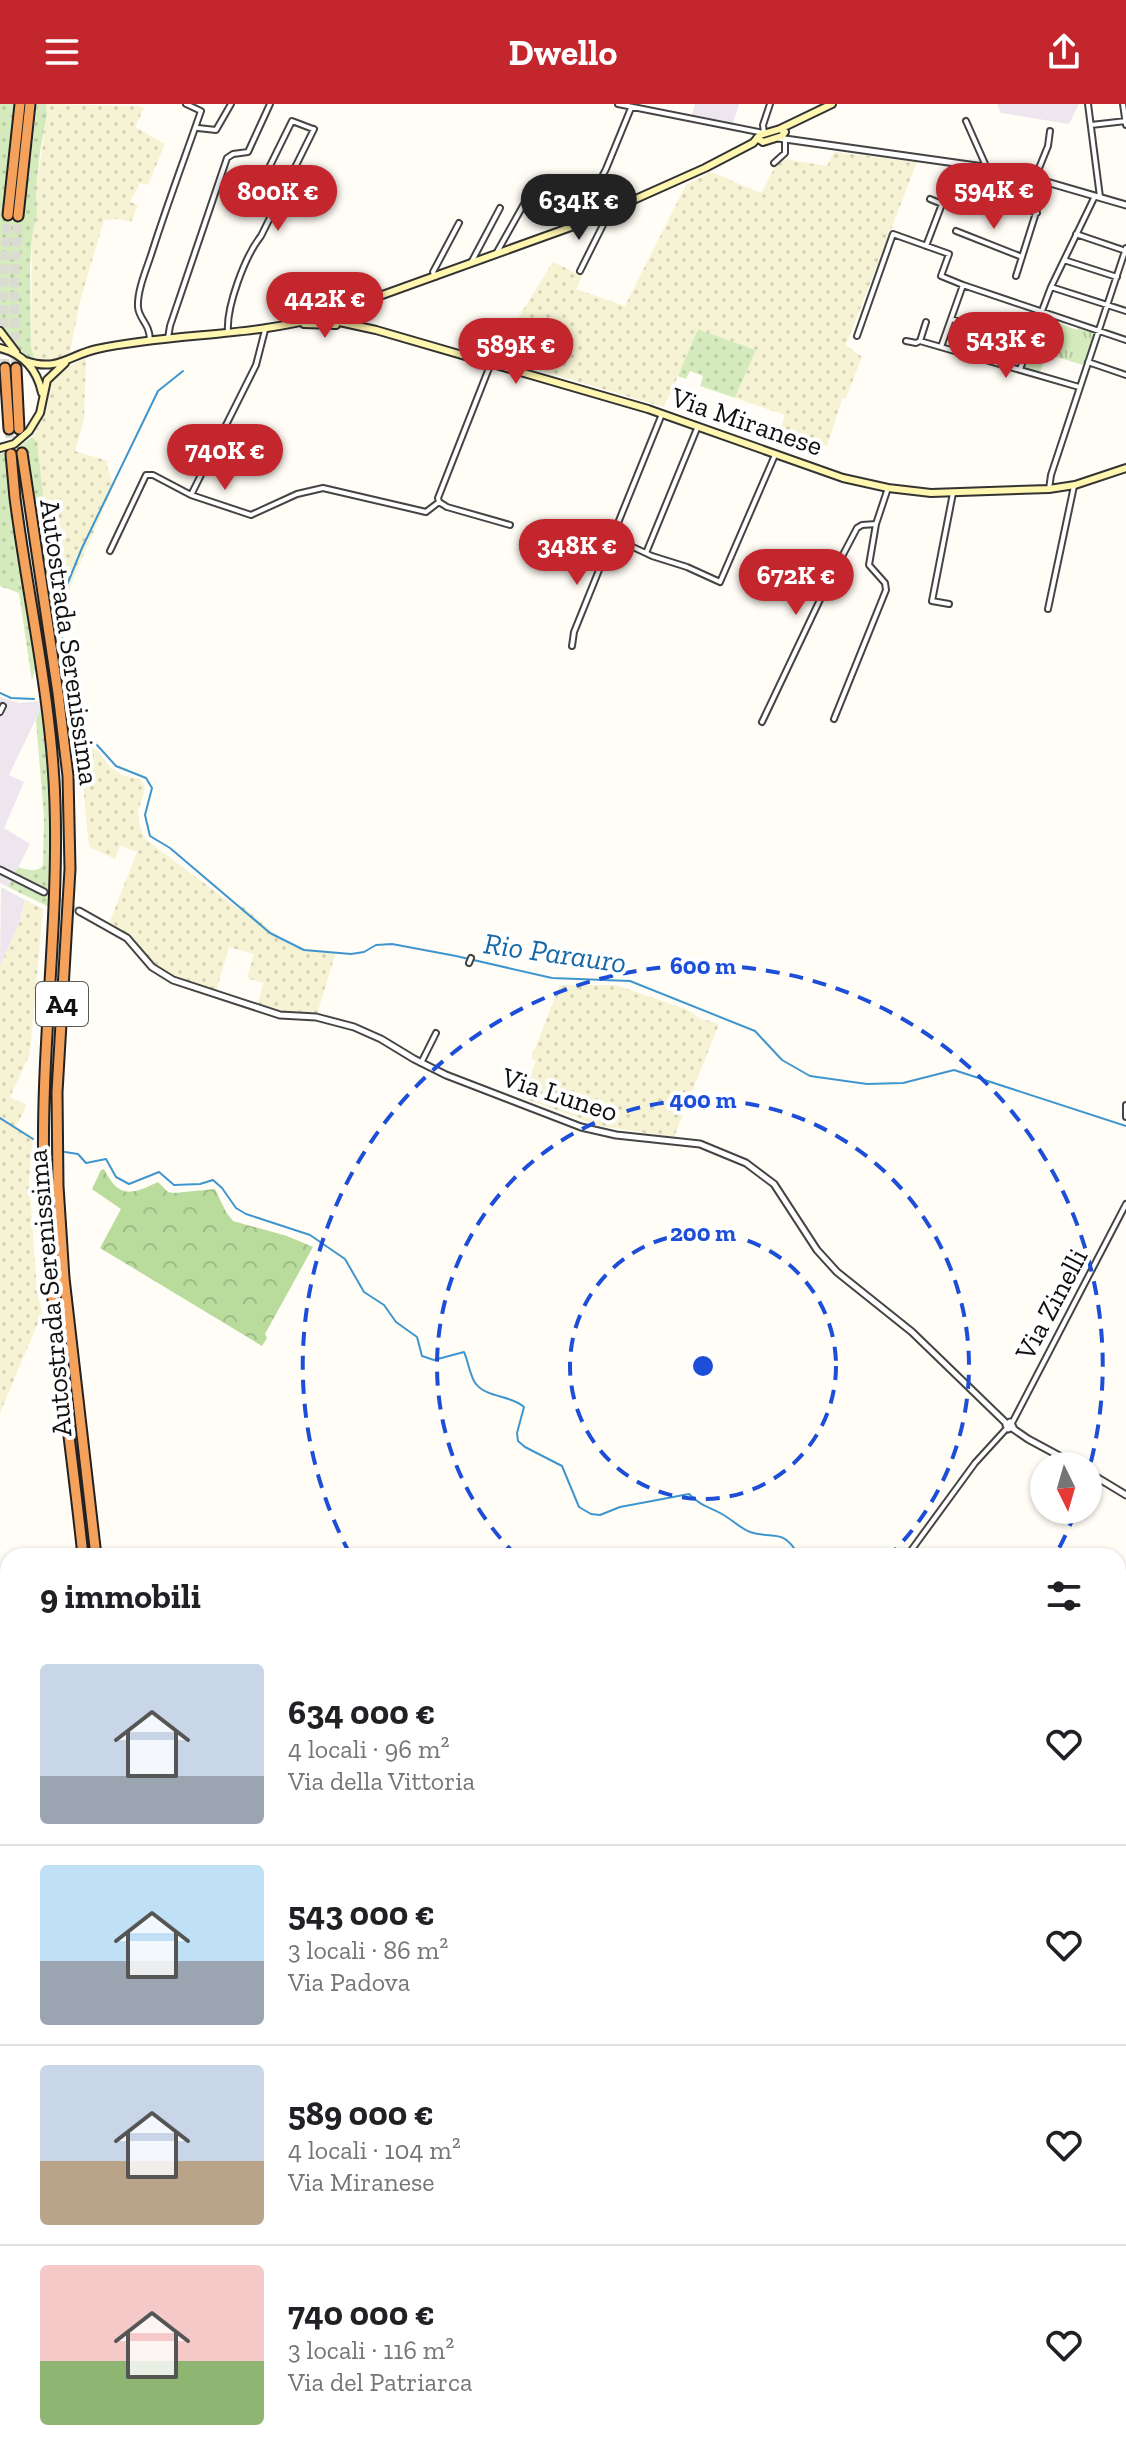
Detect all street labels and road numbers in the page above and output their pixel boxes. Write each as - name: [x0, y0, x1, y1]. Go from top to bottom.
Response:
- street label: Via Miranese: [666, 380, 827, 463]
- street label: Autostrada Serenissima: [33, 497, 106, 788]
- road number: A4: [36, 982, 88, 1026]
- street label: Via Luneo: [497, 1060, 622, 1129]
- street label: Autostrada Serenissima: [20, 1147, 78, 1438]
- street label: Via Zinelli: [1008, 1243, 1095, 1366]

